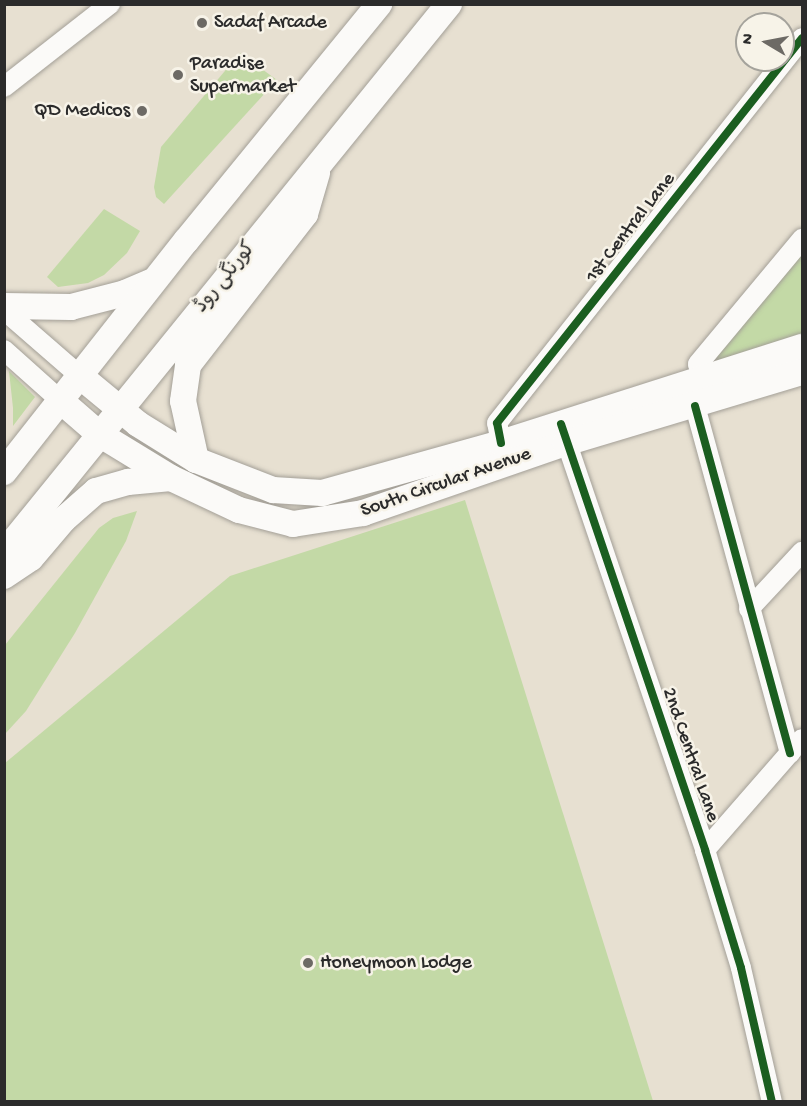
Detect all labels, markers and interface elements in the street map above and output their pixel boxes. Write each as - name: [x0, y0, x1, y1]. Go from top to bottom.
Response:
- place label: Sadaf Arcade: [214, 11, 327, 35]
- north arrow: [735, 12, 795, 72]
- marker: Sadaf Arcade: [195, 16, 209, 30]
- text: N: [738, 32, 759, 46]
- place label: Paradise Supermarket: [190, 52, 296, 99]
- marker: Paradise Supermarket: [171, 68, 185, 82]
- place label: QD Medicos: [34, 99, 130, 123]
- marker: QD Medicos: [135, 104, 149, 118]
- street label: 1st Central Lane: [581, 168, 681, 288]
- street label: کورنگی روڈ: [190, 238, 262, 318]
- street label: South Circular Avenue: [358, 443, 534, 523]
- street label: 2nd Central Lane: [656, 685, 724, 825]
- place label: Honeymoon Lodge: [320, 951, 472, 975]
- marker: Honeymoon Lodge: [301, 956, 315, 970]

